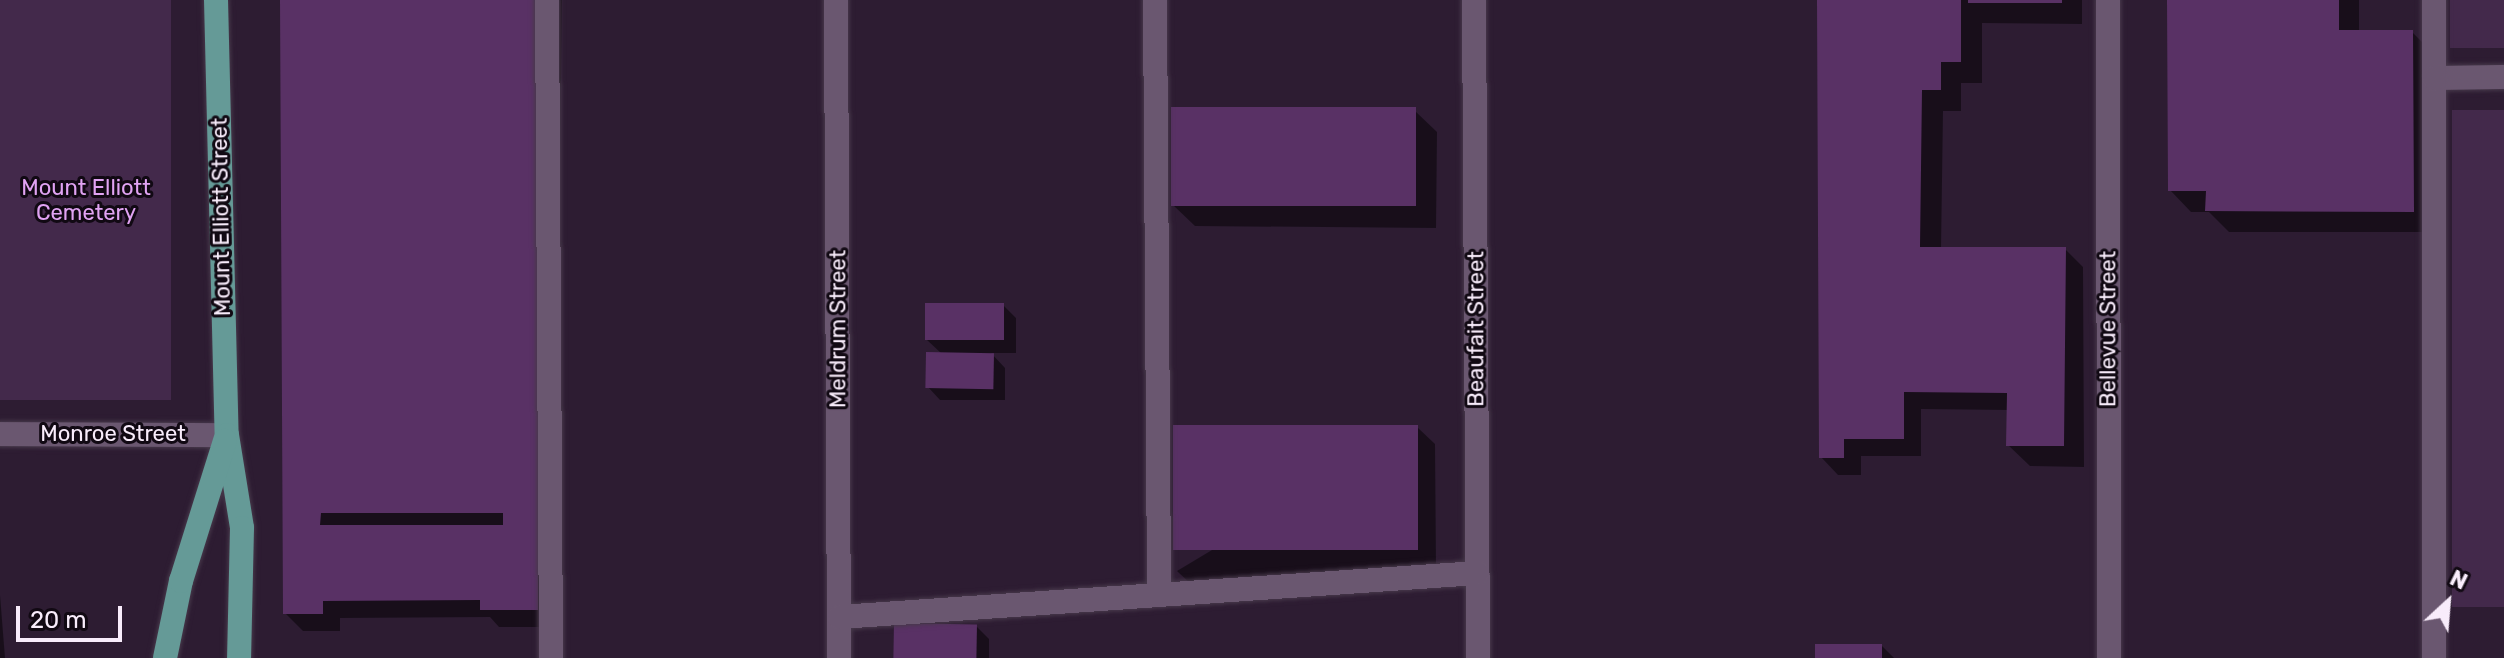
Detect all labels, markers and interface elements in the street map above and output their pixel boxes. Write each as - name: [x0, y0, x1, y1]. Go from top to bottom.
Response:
- street label: Mount Elliott Street: [206, 118, 236, 316]
- park label: Mount Elliott Cemetery: [21, 174, 151, 226]
- street label: Meldrum Street: [825, 250, 851, 408]
- street label: Beaufait Street: [1463, 251, 1489, 407]
- street label: Bellevue Street: [2095, 251, 2121, 407]
- street label: Monroe Street: [40, 421, 186, 447]
- north arrow: [2408, 562, 2488, 642]
- text: N: [2446, 564, 2472, 596]
- scale bar: [20, 590, 126, 640]
- text: 20 m: [30, 606, 87, 634]

